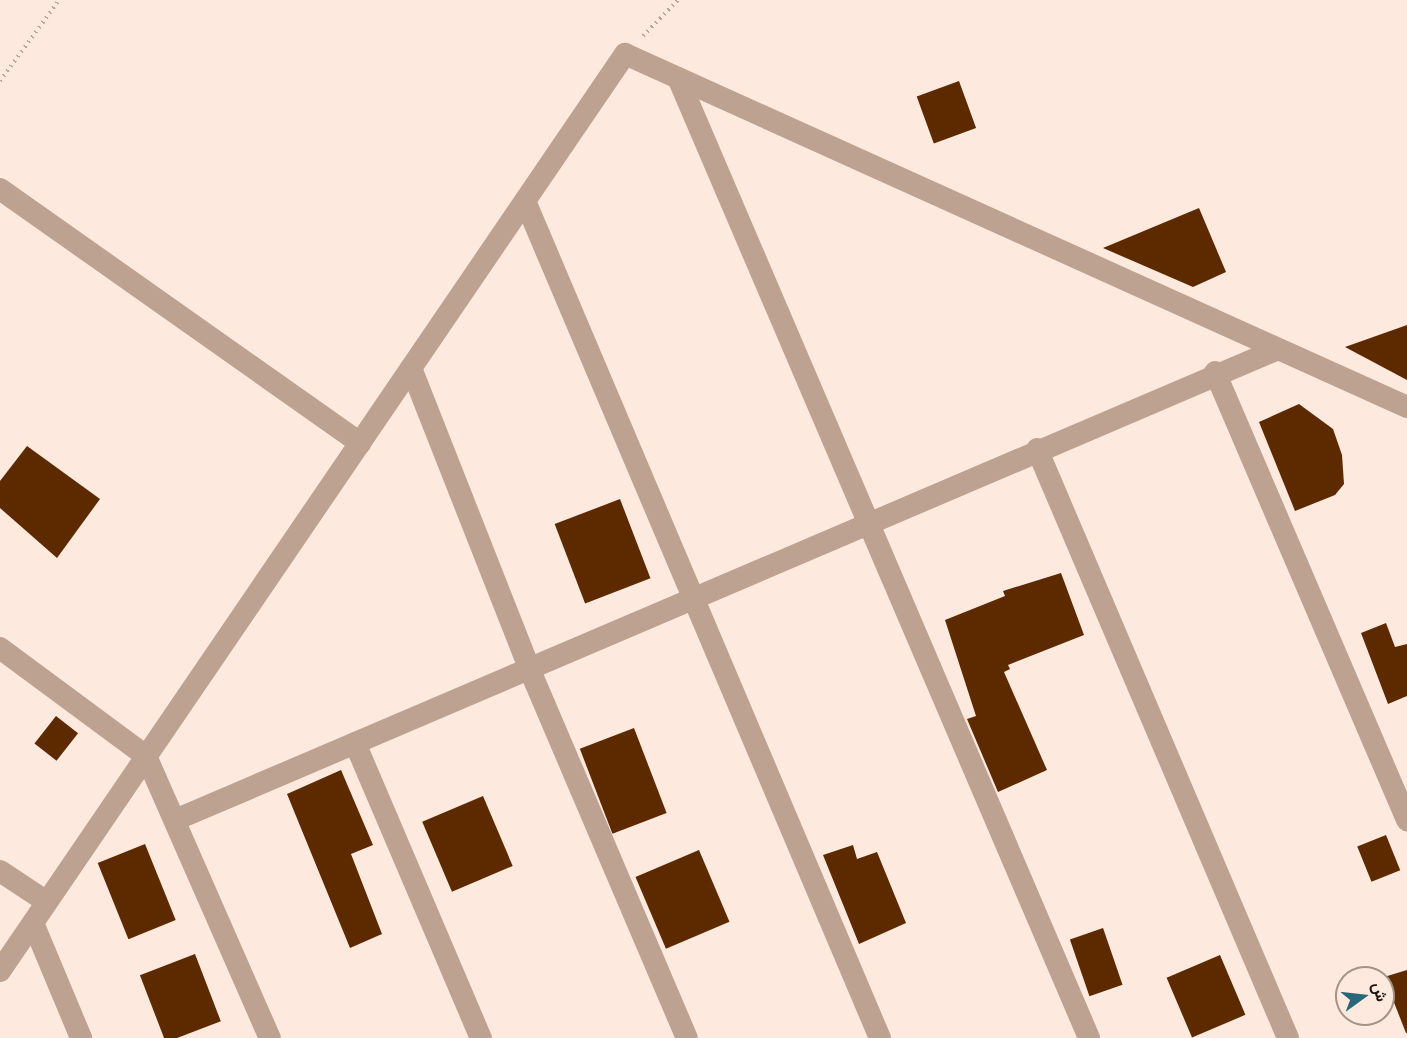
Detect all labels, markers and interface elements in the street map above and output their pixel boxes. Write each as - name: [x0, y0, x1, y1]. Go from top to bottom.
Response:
- north arrow: [1335, 966, 1395, 1026]
- text: ش: [1368, 980, 1393, 1004]

